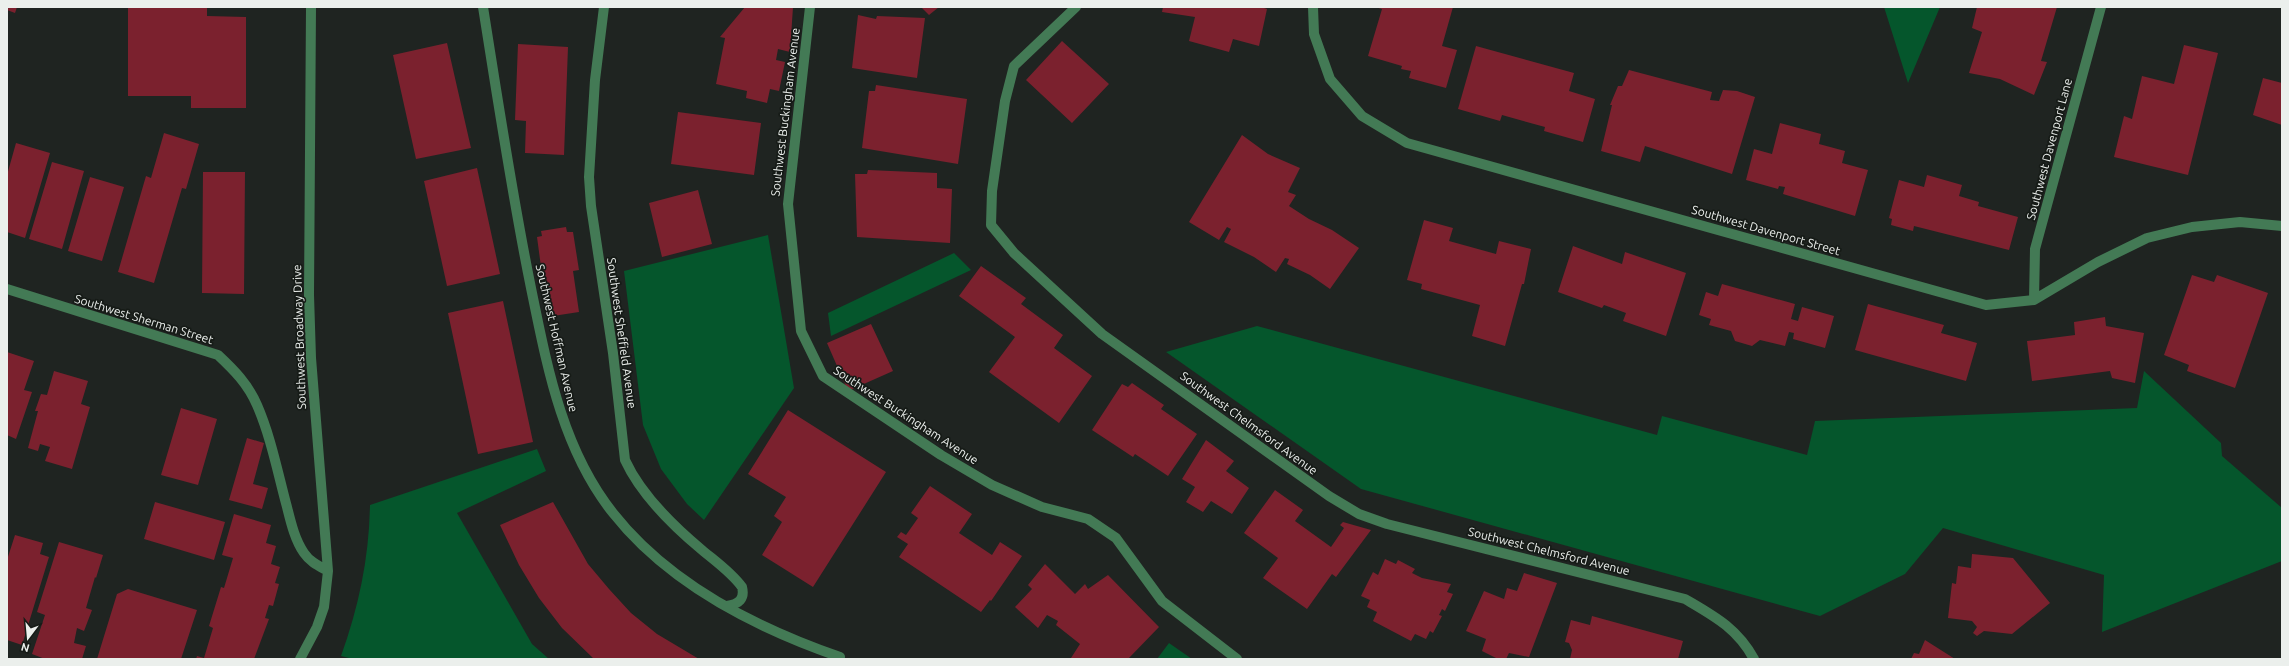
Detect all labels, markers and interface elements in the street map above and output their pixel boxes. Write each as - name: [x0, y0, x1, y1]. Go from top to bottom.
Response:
- street label: Southwest Buckingham Avenue: [768, 27, 802, 197]
- street label: Southwest Davenport Lane: [2024, 77, 2074, 221]
- street label: Southwest Davenport Street: [1690, 203, 1842, 258]
- street label: Southwest Sheffield Avenue: [605, 257, 639, 409]
- street label: Southwest Hoffman Avenue: [534, 263, 580, 413]
- street label: Southwest Broadway Drive: [290, 264, 308, 410]
- street label: Southwest Sherman Street: [73, 292, 215, 346]
- street label: Southwest Buckingham Avenue: [831, 363, 981, 467]
- street label: Southwest Chelmsford Avenue: [1178, 369, 1320, 477]
- street label: Southwest Chelmsford Avenue: [1467, 525, 1631, 577]
- north arrow: [8, 618, 48, 658]
- text: N: [20, 641, 31, 655]

